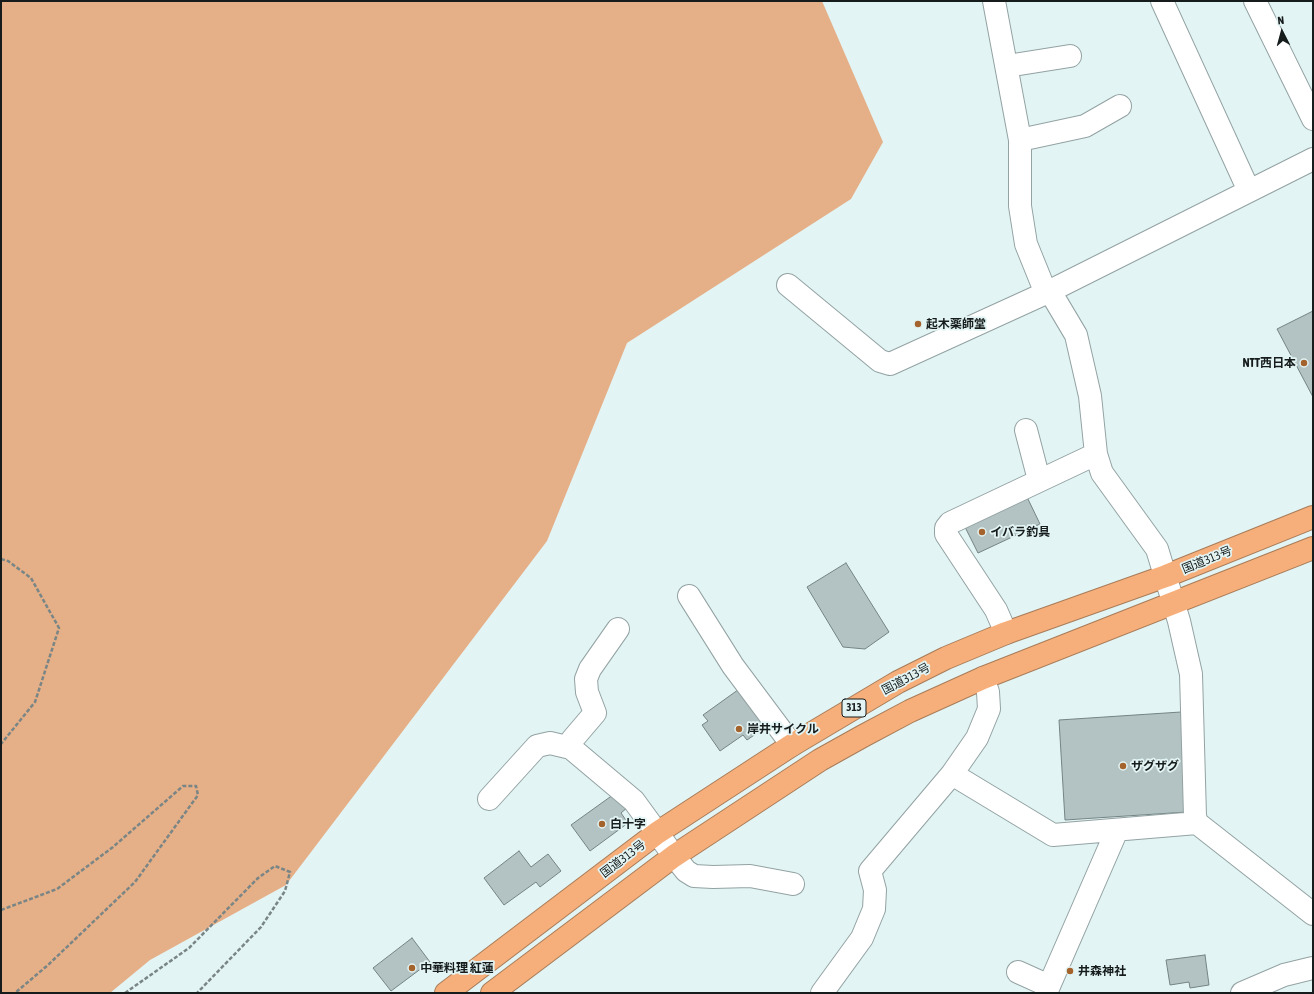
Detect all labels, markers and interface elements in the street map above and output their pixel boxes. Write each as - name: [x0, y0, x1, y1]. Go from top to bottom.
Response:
- north arrow: [1262, 12, 1302, 52]
- text: N: [1277, 14, 1285, 26]
- place label: 起木薬師堂: [926, 317, 986, 331]
- marker: 起木薬師堂: [913, 319, 923, 329]
- place label: NTT西日本: [1242, 356, 1296, 370]
- marker: NTT西日本: [1299, 358, 1309, 368]
- place label: イバラ釣具: [990, 525, 1050, 539]
- marker: イバラ釣具: [977, 527, 987, 537]
- street label: 国道313号: [1180, 543, 1234, 577]
- street label: 国道313号: [879, 660, 933, 698]
- road number: 313: [842, 699, 866, 717]
- place label: 岸井サイクル: [747, 722, 819, 736]
- marker: 岸井サイクル: [734, 724, 744, 734]
- place label: ザグザグ: [1131, 759, 1179, 773]
- marker: ザグザグ: [1118, 761, 1128, 771]
- place label: 白十字: [610, 817, 646, 831]
- marker: 白十字: [597, 819, 607, 829]
- street label: 国道313号: [598, 837, 648, 881]
- place label: 中華料理 紅蓮: [420, 961, 494, 975]
- marker: 中華料理 紅蓮: [407, 963, 417, 973]
- place label: 井森神社: [1078, 964, 1126, 978]
- marker: 井森神社: [1065, 966, 1075, 976]

